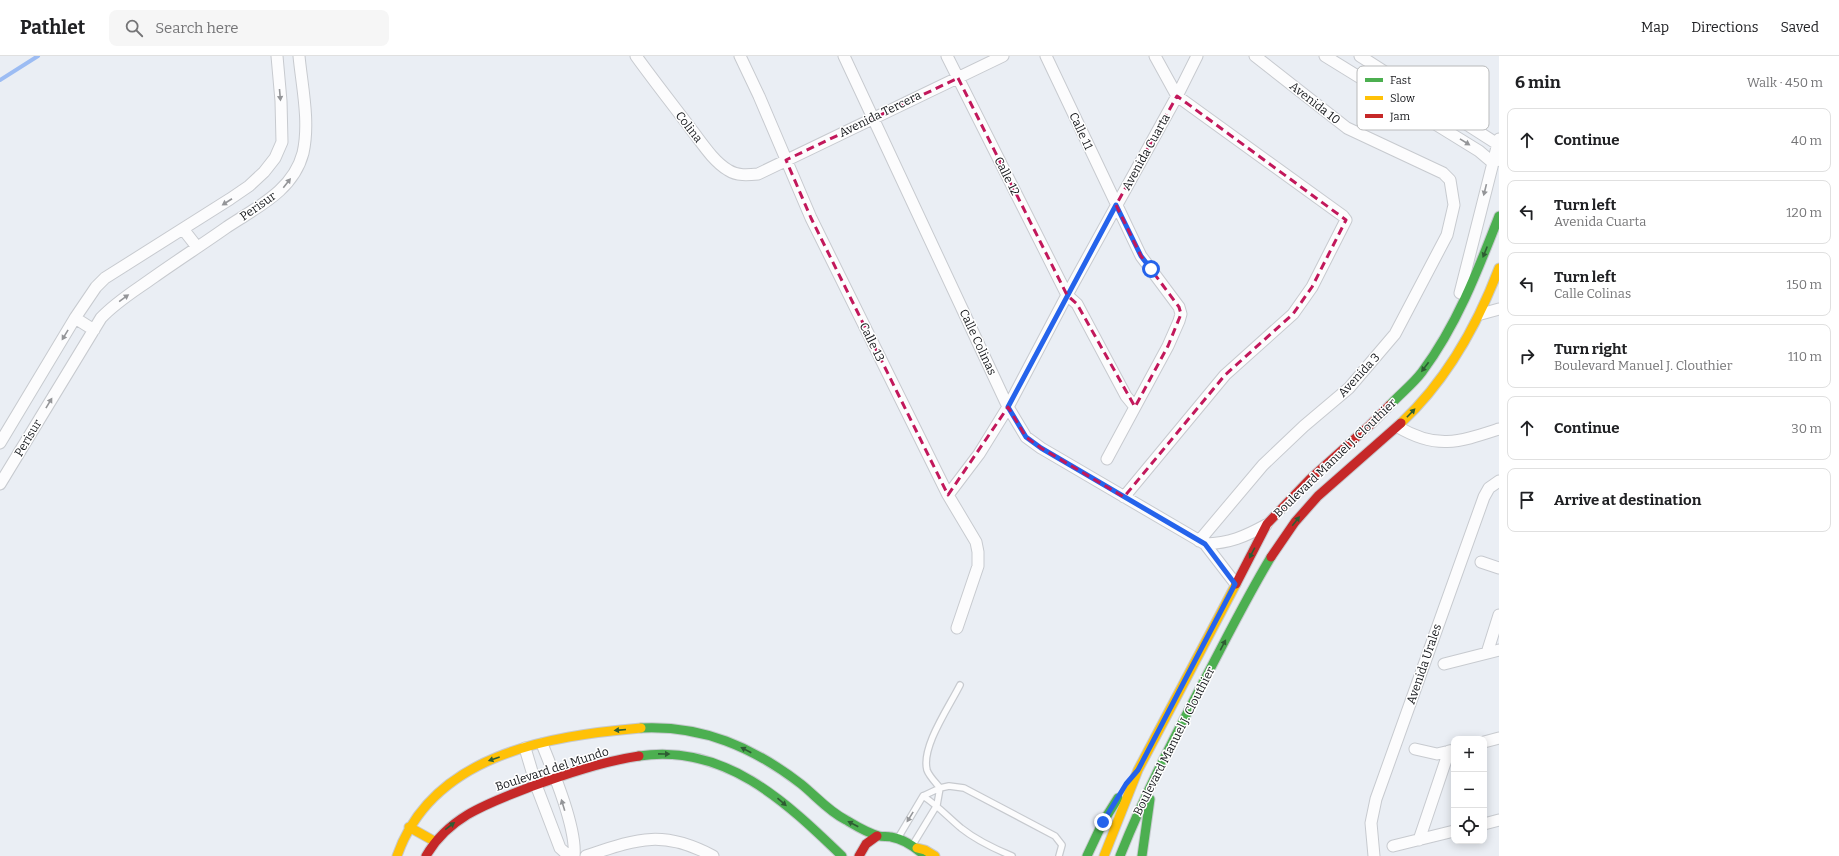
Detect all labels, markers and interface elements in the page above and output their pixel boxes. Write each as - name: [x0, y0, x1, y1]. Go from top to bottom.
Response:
- search box: [109, 10, 389, 46]
- text: Pathlet: [20, 16, 85, 39]
- icon: search: [123, 17, 145, 39]
- text: Search here: [155, 19, 238, 37]
- text: Map: [1641, 19, 1669, 36]
- text: Directions: [1691, 19, 1759, 36]
- text: Saved: [1781, 19, 1819, 36]
- legend: [1357, 66, 1489, 130]
- text: 6 min: [1515, 72, 1561, 93]
- text: Fast: [1390, 74, 1411, 87]
- text: Walk · 450 m: [1747, 75, 1823, 90]
- street label: Avenida 10: [1287, 79, 1343, 127]
- street label: Avenida Tercera: [837, 88, 924, 140]
- one-way arrow: [277, 89, 284, 101]
- text: Slow: [1390, 92, 1415, 105]
- street label: Colina: [673, 109, 706, 146]
- street label: Calle 11: [1066, 110, 1096, 152]
- text: Jam: [1389, 110, 1410, 123]
- street label: Avenida Cuarta: [1119, 111, 1173, 193]
- icon: ahead: [1516, 129, 1538, 151]
- text: Continue: [1554, 131, 1620, 149]
- text: 40 m: [1791, 133, 1822, 148]
- one-way arrow: [1459, 139, 1471, 146]
- street label: Calle 12: [991, 154, 1023, 198]
- one-way arrow: [282, 177, 291, 188]
- one-way arrow: [1482, 183, 1488, 196]
- street label: Perisur: [237, 188, 279, 223]
- text: Turn left: [1554, 196, 1616, 214]
- one-way arrow: [221, 198, 233, 205]
- icon: left: [1516, 201, 1538, 223]
- text: 120 m: [1786, 205, 1822, 220]
- text: Avenida Cuarta: [1554, 214, 1646, 229]
- one-way arrow: [1482, 247, 1488, 259]
- route start: [1142, 260, 1160, 278]
- text: Turn left: [1554, 268, 1616, 286]
- icon: left: [1516, 273, 1538, 295]
- text: 150 m: [1786, 277, 1822, 292]
- text: Calle Colinas: [1554, 286, 1631, 301]
- one-way arrow: [119, 294, 129, 302]
- street label: Calle Colinas: [957, 307, 999, 377]
- street label: Calle 13: [857, 320, 887, 364]
- one-way arrow: [61, 329, 68, 341]
- text: Turn right: [1554, 340, 1627, 358]
- icon: right: [1516, 345, 1538, 367]
- text: 110 m: [1788, 349, 1822, 364]
- street label: Avenida 3: [1335, 350, 1383, 400]
- text: Boulevard Manuel J. Clouthier: [1554, 358, 1732, 373]
- one-way arrow: [1421, 362, 1429, 372]
- street label: Boulevard Manuel J. Clouthier: [1271, 395, 1400, 520]
- one-way arrow: [45, 398, 53, 408]
- one-way arrow: [1406, 408, 1416, 418]
- street label: Perisur: [12, 416, 45, 459]
- icon: ahead: [1516, 417, 1538, 439]
- text: Continue: [1554, 419, 1620, 437]
- text: 30 m: [1791, 421, 1822, 436]
- icon: arrive: [1516, 489, 1538, 511]
- text: Arrive at destination: [1554, 491, 1701, 509]
- one-way arrow: [1292, 516, 1301, 527]
- one-way arrow: [1248, 547, 1255, 559]
- street label: Avenida Urales: [1404, 622, 1444, 706]
- one-way arrow: [1220, 639, 1226, 651]
- street label: Boulevard Manuel J. Clouthier: [1130, 664, 1218, 818]
- one-way arrow: [614, 727, 626, 733]
- map controls: [1451, 736, 1487, 844]
- button: +: [1451, 736, 1487, 772]
- street label: Boulevard del Mundo: [494, 744, 610, 794]
- one-way arrow: [740, 747, 752, 753]
- one-way arrow: [658, 751, 670, 758]
- one-way arrow: [487, 756, 499, 762]
- button: −: [1451, 772, 1487, 808]
- one-way arrow: [560, 798, 566, 810]
- one-way arrow: [777, 798, 787, 807]
- button: locate: [1451, 808, 1487, 844]
- one-way arrow: [907, 811, 914, 823]
- route end: [1094, 813, 1112, 831]
- one-way arrow: [847, 820, 859, 827]
- one-way arrow: [445, 822, 456, 831]

